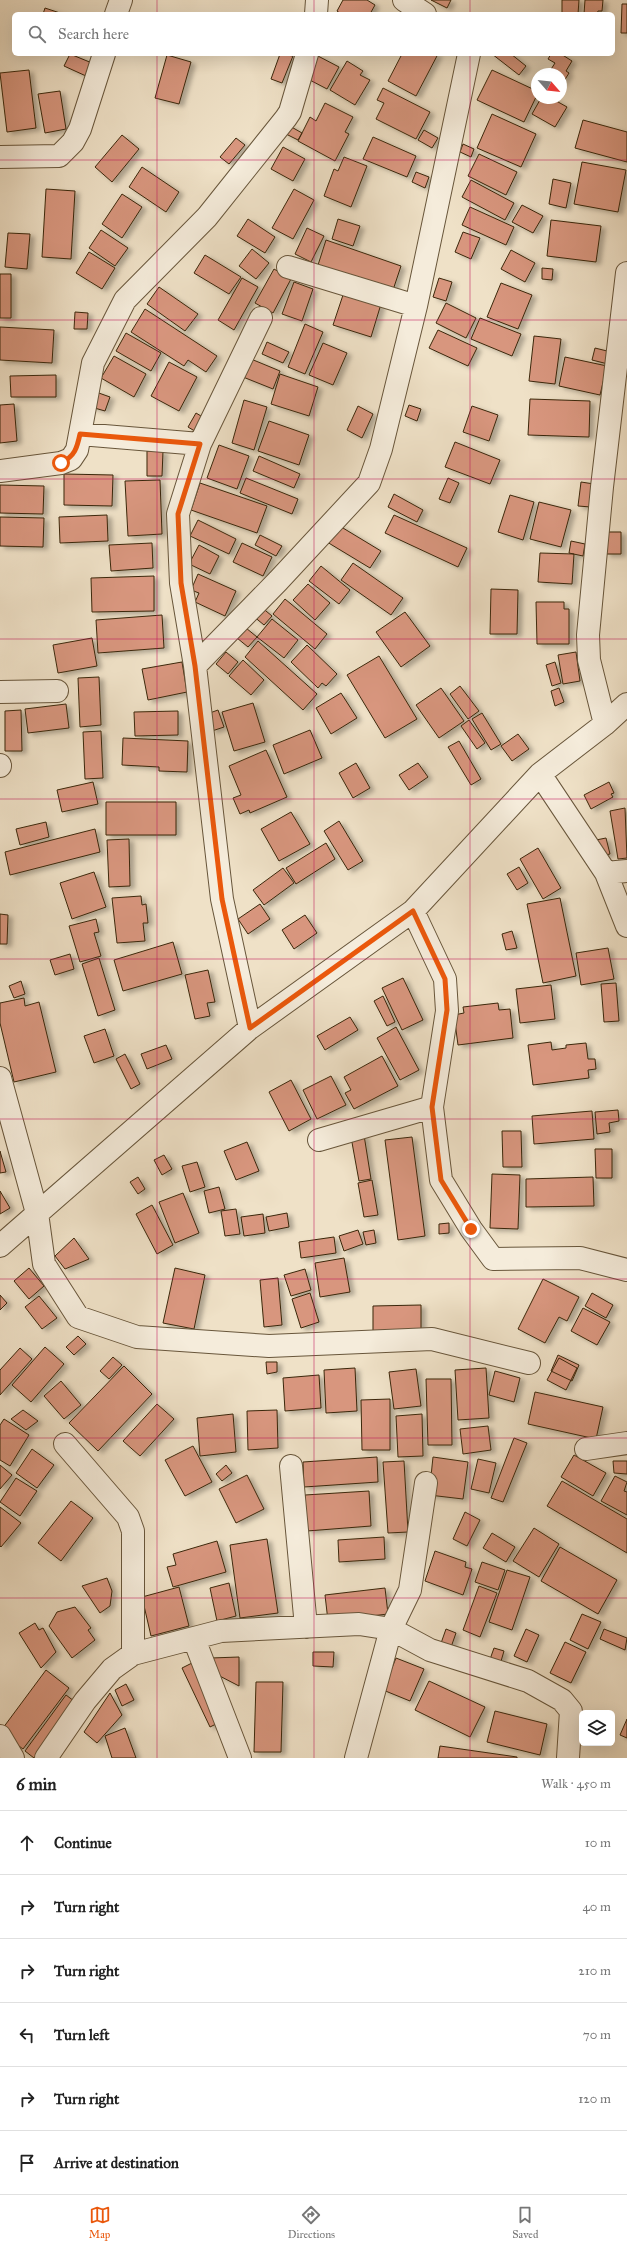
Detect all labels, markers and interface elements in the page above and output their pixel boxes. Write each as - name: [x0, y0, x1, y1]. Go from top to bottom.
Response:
- search box: [12, 12, 615, 56]
- icon: search: [26, 23, 48, 45]
- text: Search here: [58, 25, 129, 43]
- north arrow: [531, 68, 567, 104]
- route start: [52, 454, 70, 472]
- route end: [462, 1220, 480, 1238]
- map controls: [579, 1710, 615, 1746]
- button: layers: [579, 1710, 615, 1746]
- text: 6 min: [16, 1774, 57, 1795]
- text: Walk · 450 m: [541, 1776, 611, 1792]
- icon: ahead: [16, 1832, 38, 1854]
- text: Continue: [54, 1834, 112, 1852]
- text: 10 m: [585, 1835, 611, 1851]
- icon: right: [16, 1896, 38, 1918]
- text: Turn right: [54, 1898, 119, 1916]
- text: 40 m: [582, 1899, 611, 1915]
- icon: right: [16, 1960, 38, 1982]
- text: Turn right: [54, 1962, 119, 1980]
- text: 210 m: [578, 1963, 611, 1979]
- icon: left: [16, 2024, 38, 2046]
- text: Turn left: [54, 2026, 110, 2044]
- text: 70 m: [583, 2027, 611, 2043]
- icon: right: [16, 2088, 38, 2110]
- text: Turn right: [54, 2090, 119, 2108]
- text: 120 m: [578, 2091, 611, 2107]
- icon: arrive: [16, 2152, 38, 2174]
- text: Arrive at destination: [54, 2154, 179, 2172]
- tab: Map: [89, 2204, 111, 2241]
- tab: Directions: [288, 2204, 335, 2241]
- tab: Saved: [512, 2204, 538, 2241]

